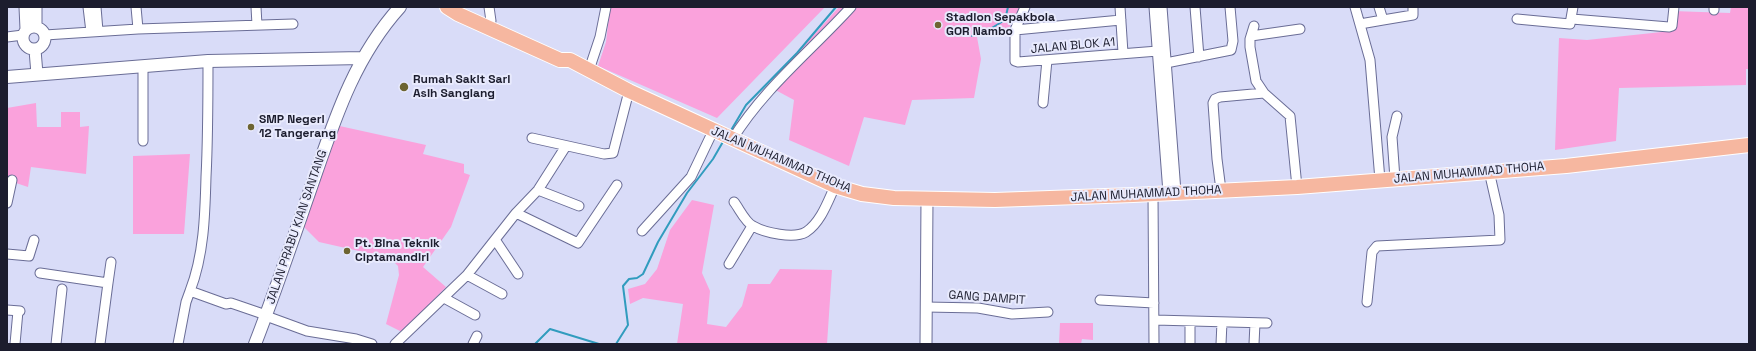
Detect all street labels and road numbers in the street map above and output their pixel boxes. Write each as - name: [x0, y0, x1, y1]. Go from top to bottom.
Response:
- street label: JALAN BLOK A1: [1030, 35, 1116, 57]
- street label: JALAN MUHAMMAD THOHA: [709, 124, 853, 196]
- street label: JALAN PRABU KIAN SANTANG: [264, 148, 330, 306]
- street label: JALAN MUHAMMAD THOHA: [1393, 159, 1545, 187]
- street label: JALAN MUHAMMAD THOHA: [1070, 183, 1222, 205]
- street label: GANG DAMPIT: [948, 288, 1026, 308]

